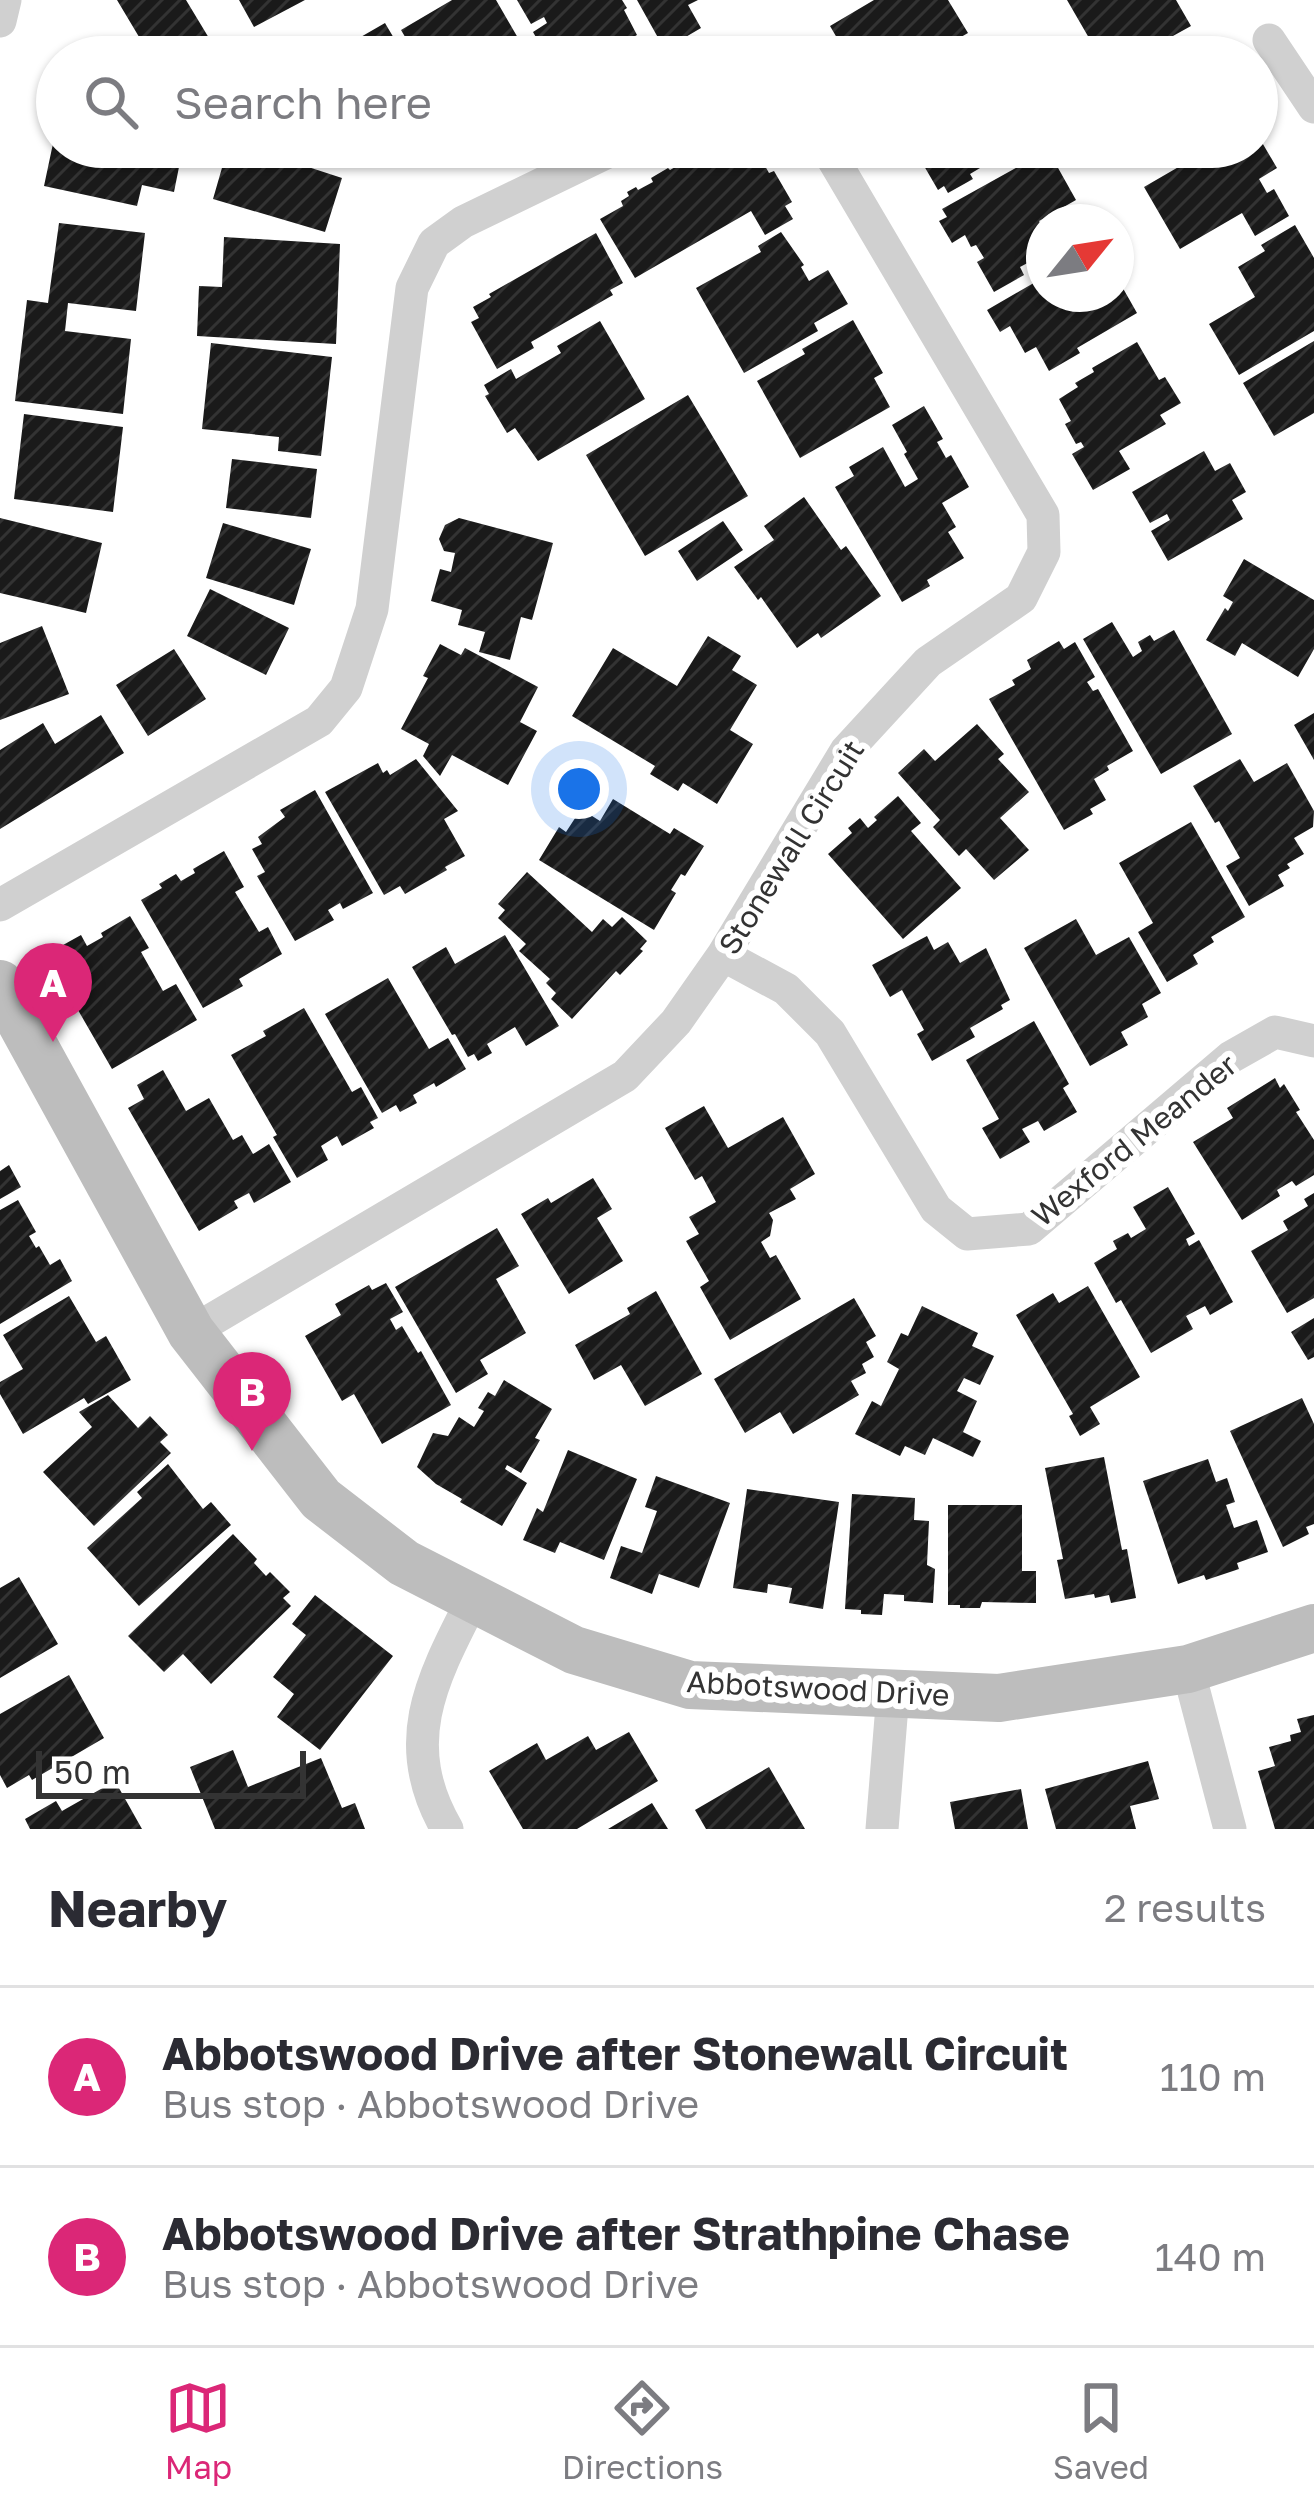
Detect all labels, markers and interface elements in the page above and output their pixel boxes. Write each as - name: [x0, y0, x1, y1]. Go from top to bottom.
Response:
- search box: [36, 36, 1278, 168]
- icon: search: [78, 69, 144, 135]
- text: Search here: [174, 75, 432, 129]
- north arrow: [1026, 204, 1134, 312]
- street label: Stonewall Circuit: [711, 733, 871, 961]
- your location: [549, 759, 609, 819]
- pin: A: [14, 943, 92, 1042]
- street label: Wexford Meander: [1024, 1046, 1244, 1234]
- pin: B: [213, 1352, 291, 1451]
- street label: Abbotswood Drive: [686, 1663, 950, 1713]
- scale bar: [36, 1745, 306, 1798]
- text: 50 m: [54, 1752, 131, 1791]
- text: Nearby: [48, 1877, 227, 1938]
- text: 2 results: [1104, 1884, 1266, 1931]
- text: Abbotswood Drive after Stonewall Circuit: [162, 2026, 1068, 2080]
- text: A: [73, 2053, 101, 2100]
- text: 110 m: [1160, 2053, 1266, 2100]
- text: Bus stop · Abbotswood Drive: [162, 2080, 699, 2127]
- text: Abbotswood Drive after Strathpine Chase: [162, 2206, 1070, 2260]
- text: B: [73, 2233, 101, 2280]
- text: 140 m: [1155, 2233, 1266, 2280]
- text: Bus stop · Abbotswood Drive: [162, 2260, 699, 2307]
- tab: Map: [165, 2375, 232, 2486]
- tab: Directions: [562, 2375, 723, 2486]
- tab: Saved: [1053, 2375, 1149, 2486]

